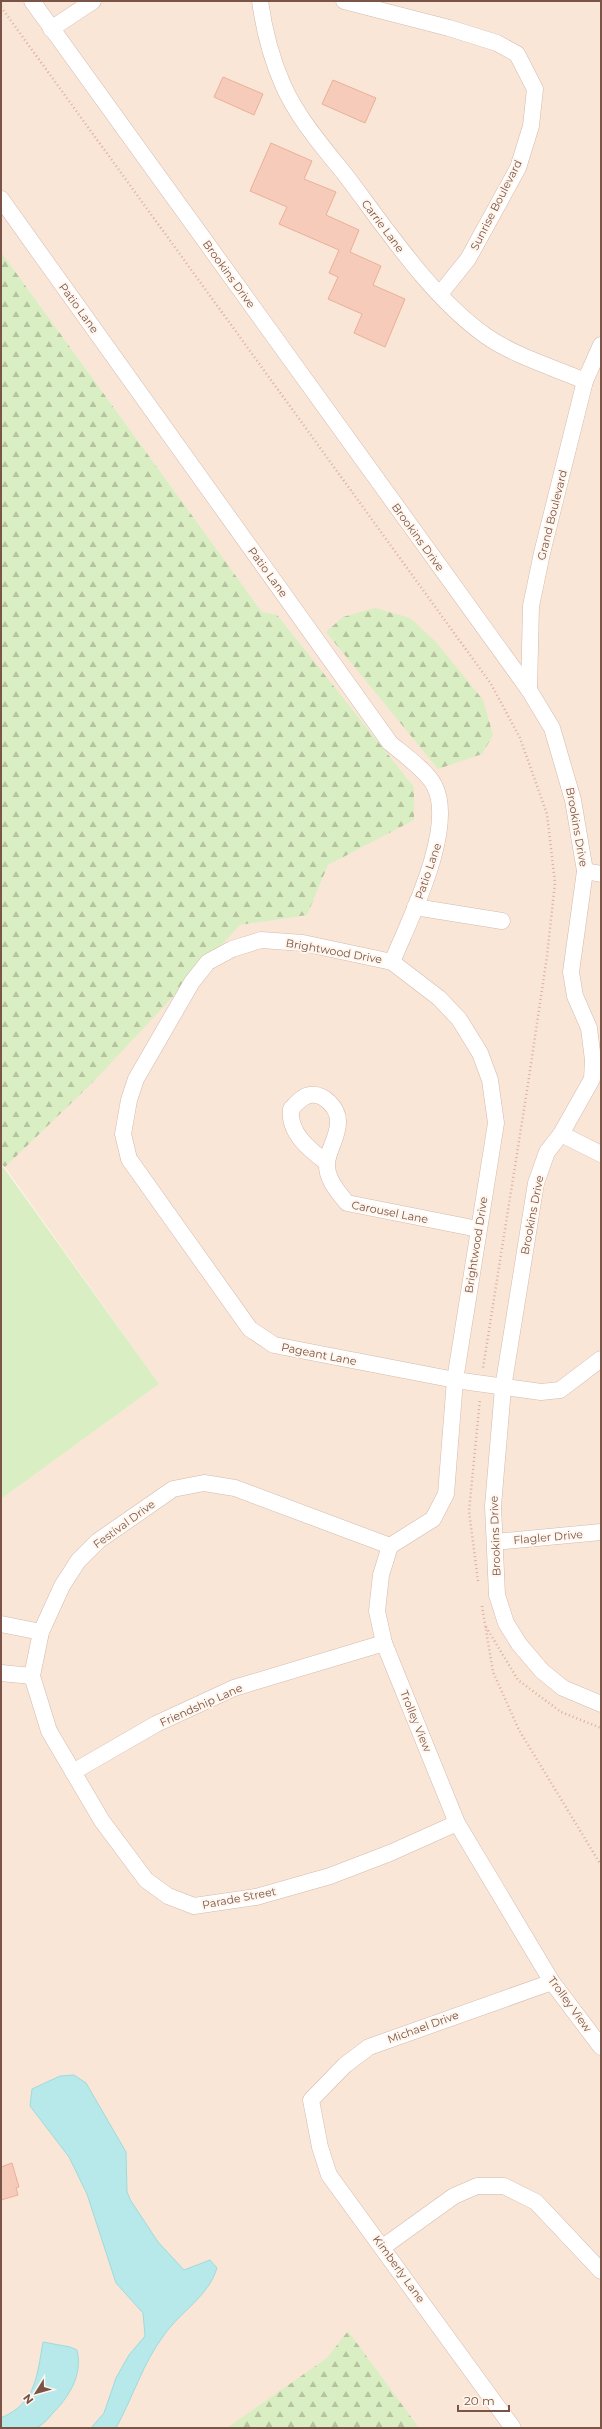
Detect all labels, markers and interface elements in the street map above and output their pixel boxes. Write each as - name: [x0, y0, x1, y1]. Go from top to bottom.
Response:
- street label: Sunrise Boulevard: [467, 157, 525, 253]
- street label: Carrie Lane: [359, 197, 408, 255]
- street label: Brookins Drive: [200, 237, 258, 311]
- street label: Patio Lane: [56, 280, 102, 336]
- street label: Grand Boulevard: [534, 468, 570, 562]
- street label: Brookins Drive: [389, 500, 447, 574]
- street label: Patio Lane: [245, 544, 291, 600]
- street label: Brookins Drive: [563, 786, 591, 868]
- street label: Patio Lane: [412, 841, 444, 901]
- street label: Brightwood Drive: [285, 936, 384, 966]
- street label: Brookins Drive: [517, 1174, 547, 1256]
- street label: Brightwood Drive: [461, 1195, 491, 1294]
- street label: Carousel Lane: [351, 1198, 430, 1226]
- street label: Pageant Lane: [280, 1340, 358, 1368]
- street label: Brookins Drive: [487, 1495, 503, 1576]
- street label: Festival Drive: [90, 1497, 158, 1551]
- street label: Flagler Drive: [513, 1527, 584, 1547]
- street label: Friendship Lane: [158, 1680, 245, 1729]
- street label: Trolley View: [397, 1688, 435, 1754]
- street label: Parade Street: [201, 1884, 278, 1912]
- street label: Trolley View: [545, 1973, 595, 2035]
- street label: Michael Drive: [385, 2008, 461, 2046]
- street label: Kimberly Lane: [370, 2233, 428, 2306]
- north arrow: [16, 2373, 56, 2413]
- scale bar: [458, 2387, 509, 2413]
- text: N: [20, 2391, 36, 2407]
- text: 20 m: [464, 2393, 495, 2408]

